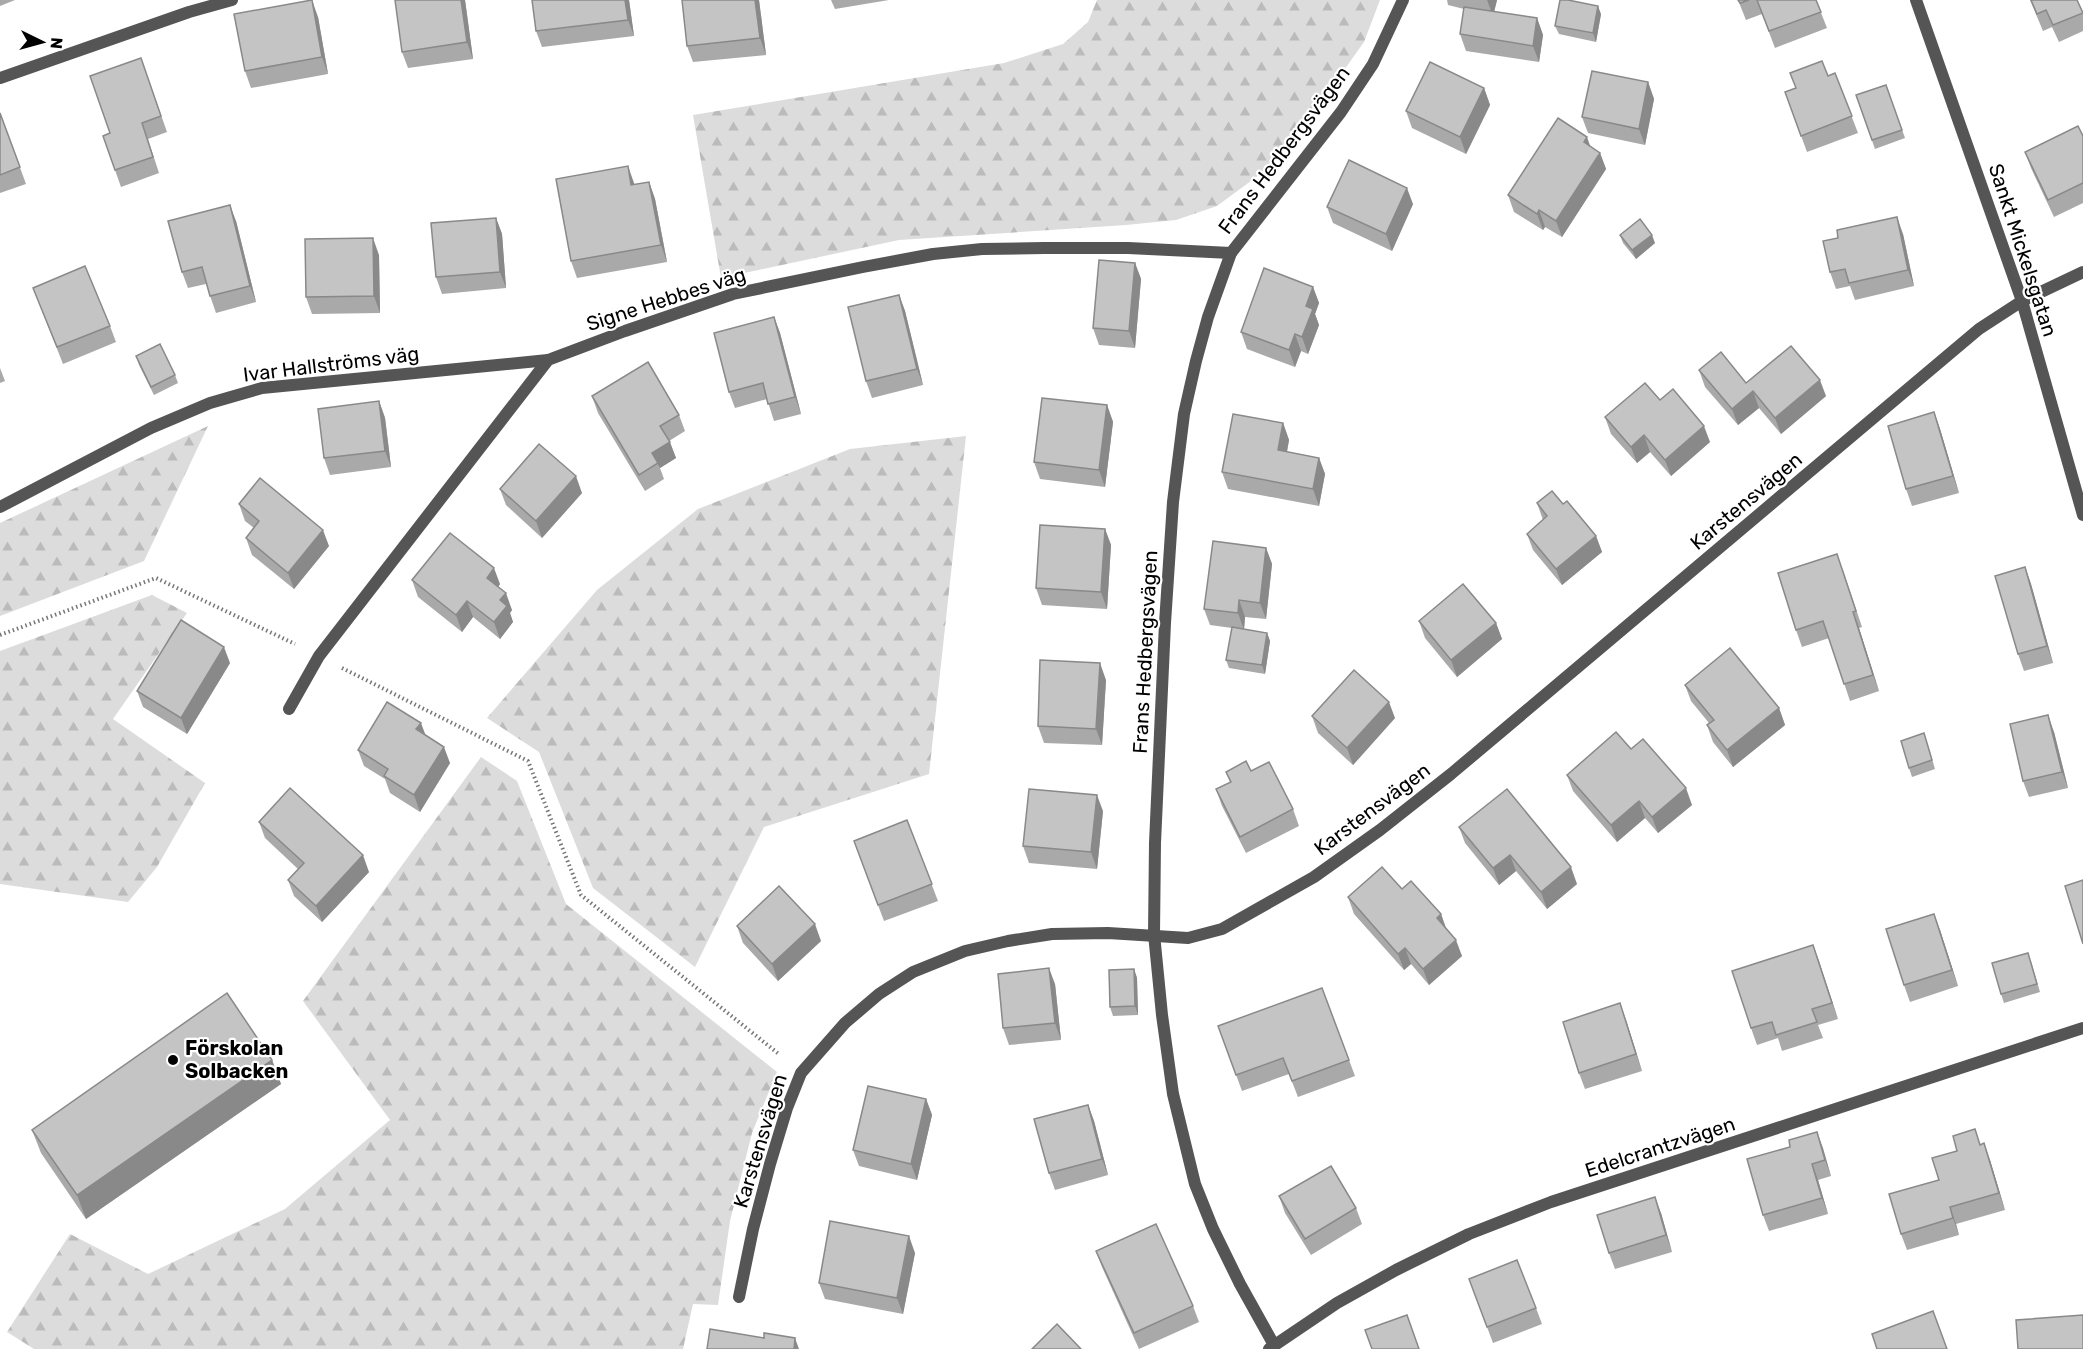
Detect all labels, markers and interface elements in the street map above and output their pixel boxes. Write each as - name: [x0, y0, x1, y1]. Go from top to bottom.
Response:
- north arrow: [12, 12, 72, 72]
- text: N: [46, 37, 66, 50]
- street label: Frans Hedbergsvägen: [1213, 61, 1355, 239]
- street label: Sankt Mickelsgatan: [1984, 161, 2062, 339]
- street label: Signe Hebbes väg: [583, 262, 749, 336]
- street label: Ivar Hallströms väg: [242, 341, 420, 387]
- street label: Karstensvägen: [1685, 447, 1807, 555]
- street label: Frans Hedbergsvägen: [1128, 550, 1162, 754]
- street label: Karstensvägen: [1309, 758, 1435, 860]
- place label: Förskolan Solbacken: [185, 1036, 288, 1083]
- marker: Förskolan Solbacken: [166, 1053, 180, 1067]
- street label: Karstensvägen: [728, 1071, 792, 1211]
- street label: Edelcrantzvägen: [1582, 1111, 1738, 1183]

